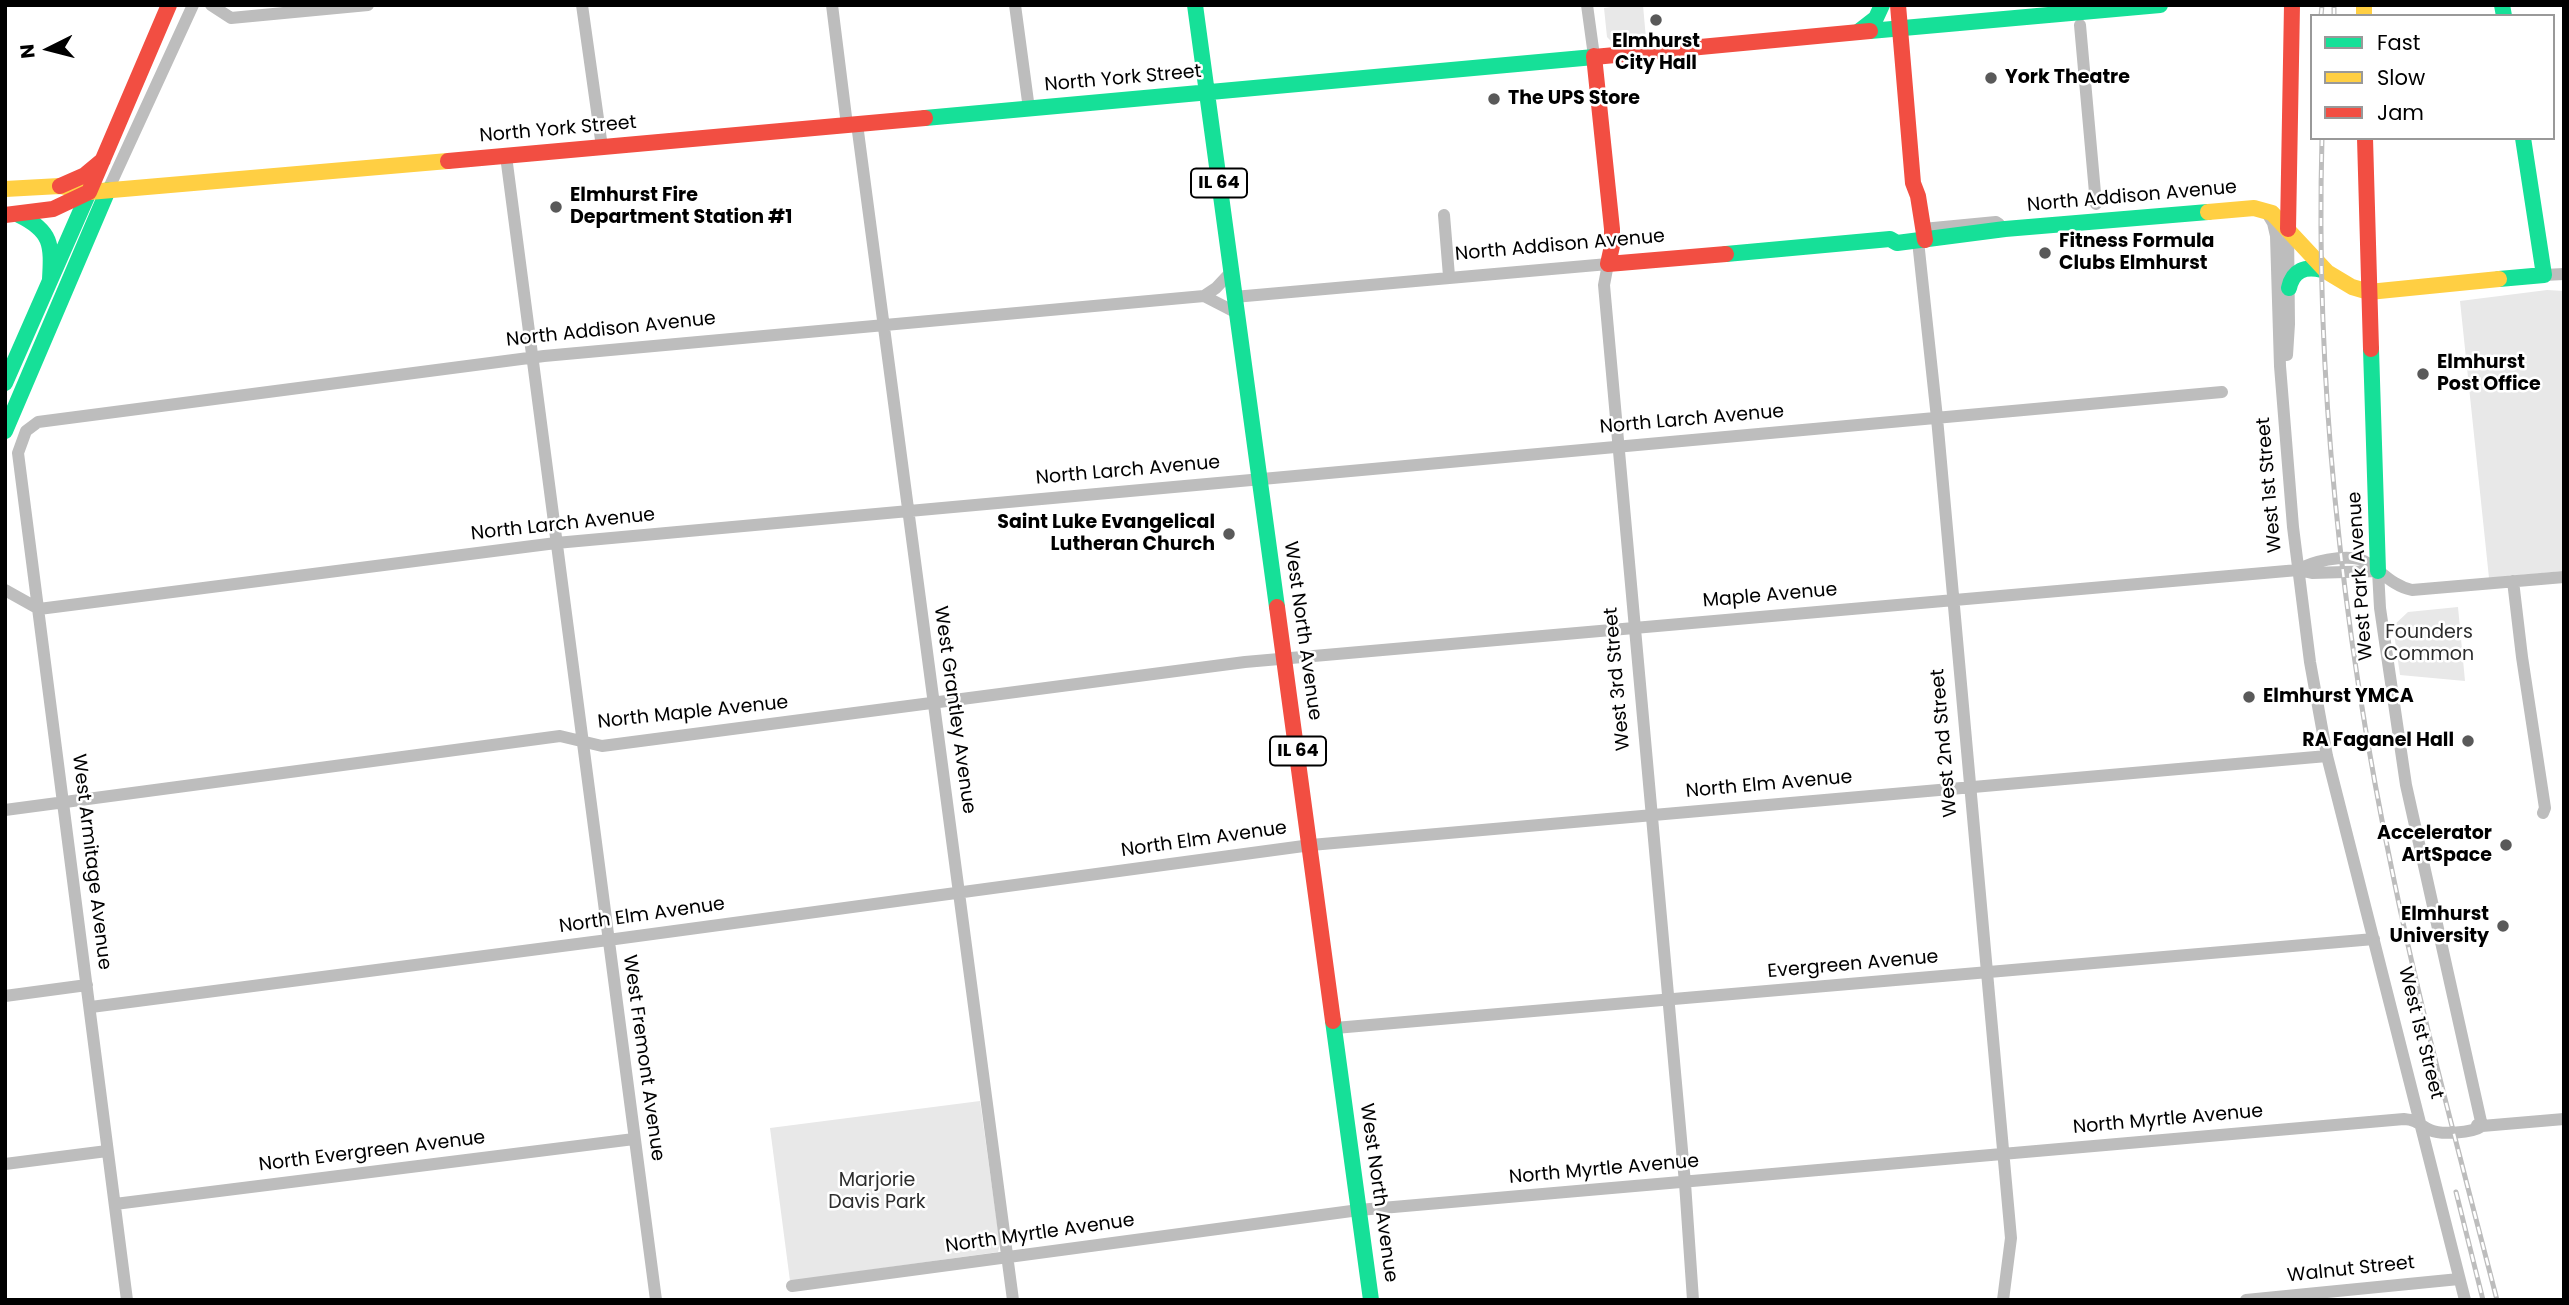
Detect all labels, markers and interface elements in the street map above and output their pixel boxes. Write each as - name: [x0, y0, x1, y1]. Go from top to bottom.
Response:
- marker: Elmhurst City Hall: [1648, 12, 1664, 28]
- north arrow: [14, 14, 84, 84]
- legend: [2310, 14, 2555, 140]
- text: Fast: [2377, 28, 2420, 57]
- place label: Elmhurst City Hall: [1612, 31, 1700, 75]
- text: N: [13, 43, 42, 60]
- street label: North York Street: [1044, 61, 1202, 97]
- text: Slow: [2377, 63, 2425, 92]
- place label: York Theatre: [2005, 67, 2130, 89]
- marker: York Theatre: [1983, 70, 1999, 86]
- place label: The UPS Store: [1508, 88, 1640, 110]
- marker: The UPS Store: [1486, 91, 1502, 107]
- text: Jam: [2377, 98, 2424, 127]
- street label: North York Street: [479, 112, 637, 148]
- road number: IL 64: [1191, 168, 1247, 198]
- street label: North Addison Avenue: [2026, 176, 2238, 218]
- place label: Elmhurst Fire Department Station #1: [570, 185, 792, 229]
- marker: Elmhurst Fire Department Station #1: [548, 199, 564, 215]
- street label: North Addison Avenue: [1454, 225, 1666, 267]
- place label: Fitness Formula Clubs Elmhurst: [2059, 231, 2215, 275]
- marker: Fitness Formula Clubs Elmhurst: [2037, 245, 2053, 261]
- street label: North Addison Avenue: [505, 308, 717, 352]
- place label: Elmhurst Post Office: [2437, 352, 2541, 396]
- marker: Elmhurst Post Office: [2415, 366, 2431, 382]
- street label: North Larch Avenue: [1599, 401, 1785, 439]
- street label: West 1st Street: [2253, 416, 2287, 554]
- street label: North Larch Avenue: [1035, 452, 1221, 490]
- street label: West Park Avenue: [2344, 491, 2378, 661]
- street label: North Larch Avenue: [470, 504, 656, 546]
- place label: Saint Luke Evangelical Lutheran Church: [997, 512, 1215, 556]
- marker: Saint Luke Evangelical Lutheran Church: [1221, 526, 1237, 542]
- street label: West North Avenue: [1278, 540, 1326, 722]
- street label: Maple Avenue: [1702, 579, 1838, 613]
- street label: West Grantley Avenue: [928, 605, 980, 815]
- street label: West 3rd Street: [1600, 606, 1636, 752]
- park label: Founders Common: [2384, 622, 2474, 666]
- street label: West 2nd Street: [1927, 668, 1963, 818]
- place label: Elmhurst YMCA: [2263, 686, 2414, 708]
- marker: Elmhurst YMCA: [2241, 689, 2257, 705]
- street label: North Maple Avenue: [596, 692, 790, 734]
- place label: RA Faganel Hall: [2302, 730, 2454, 752]
- marker: RA Faganel Hall: [2460, 733, 2476, 749]
- road number: IL 64: [1270, 736, 1326, 766]
- street label: West Armitage Avenue: [66, 753, 116, 971]
- street label: North Elm Avenue: [1685, 766, 1853, 804]
- street label: North Elm Avenue: [1120, 817, 1288, 863]
- place label: Accelerator ArtSpace: [2377, 823, 2492, 867]
- marker: Accelerator ArtSpace: [2498, 837, 2514, 853]
- street label: North Elm Avenue: [558, 893, 726, 939]
- place label: Elmhurst University: [2390, 904, 2489, 948]
- marker: Elmhurst University: [2495, 918, 2511, 934]
- street label: Evergreen Avenue: [1767, 946, 1939, 984]
- street label: West Fremont Avenue: [617, 953, 669, 1163]
- street label: West 1st Street: [2393, 964, 2447, 1102]
- street label: North Myrtle Avenue: [2072, 1100, 2264, 1140]
- street label: West North Avenue: [1354, 1102, 1402, 1284]
- street label: North Evergreen Avenue: [257, 1127, 487, 1177]
- street label: North Myrtle Avenue: [1508, 1150, 1700, 1190]
- park label: Marjorie Davis Park: [828, 1170, 926, 1214]
- street label: North Myrtle Avenue: [944, 1209, 1136, 1259]
- street label: Walnut Street: [2286, 1252, 2416, 1288]

